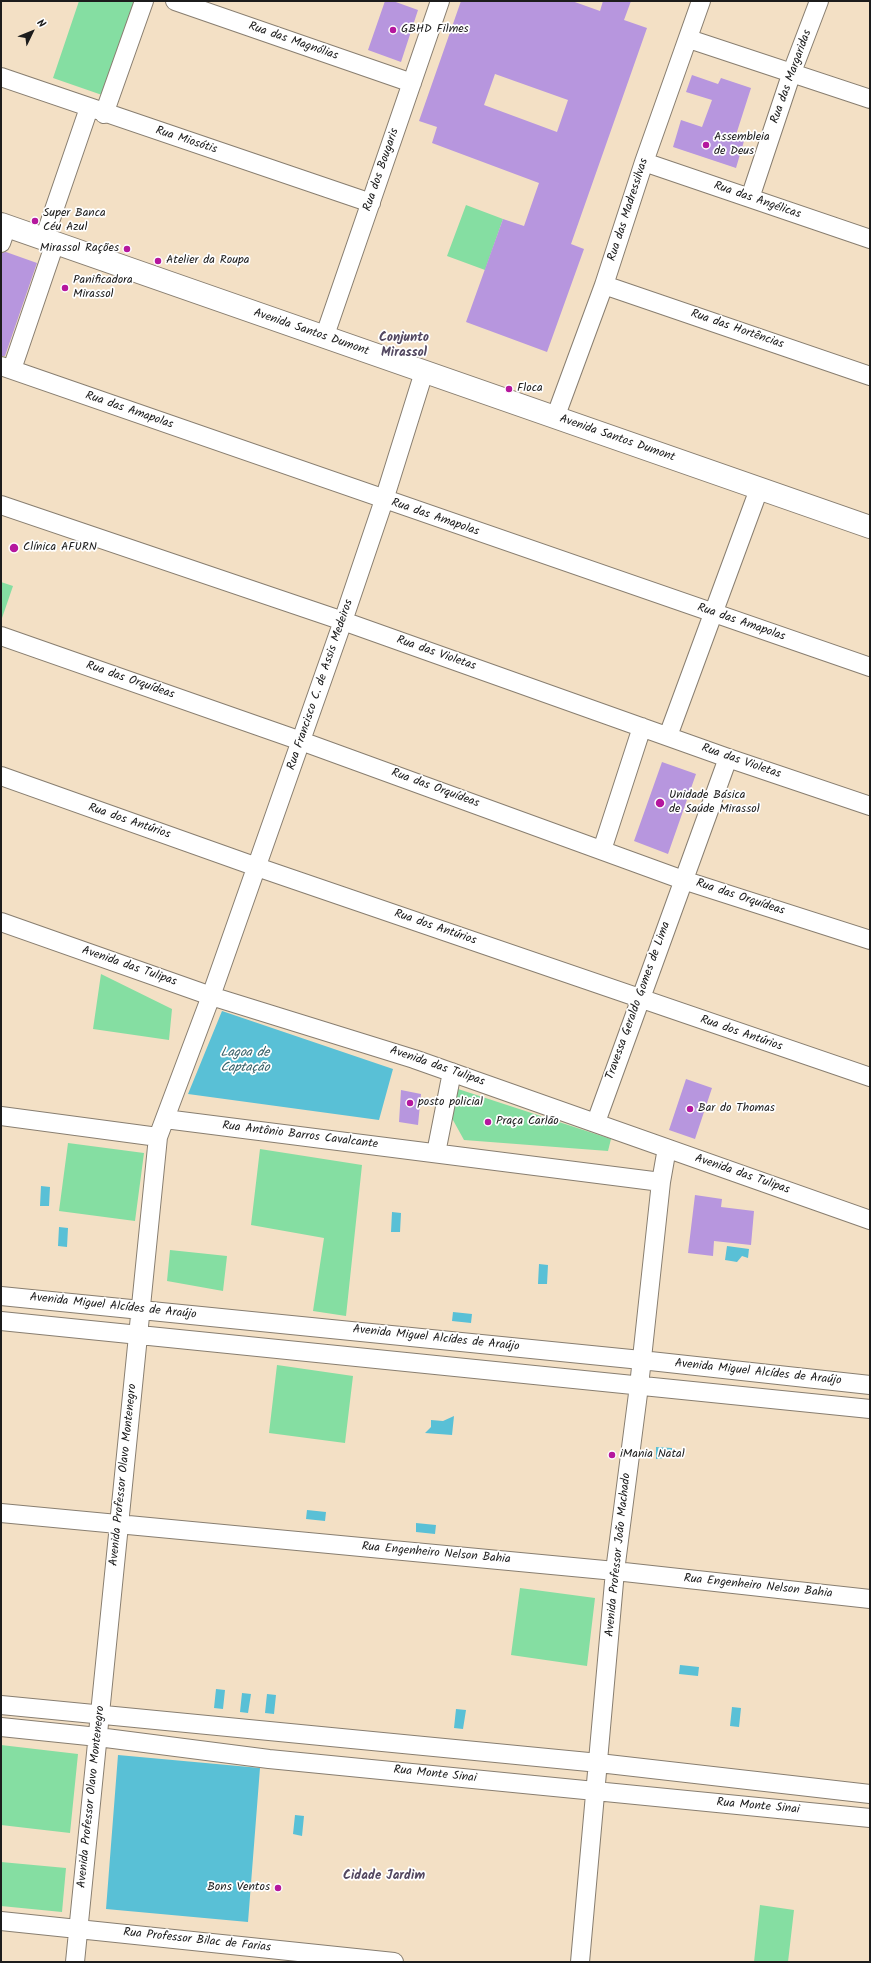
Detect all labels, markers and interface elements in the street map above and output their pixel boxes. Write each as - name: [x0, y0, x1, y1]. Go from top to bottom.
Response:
- north arrow: [12, 12, 52, 52]
- text: N: [32, 15, 50, 32]
- street label: Rua das Magnólias: [246, 20, 340, 64]
- place label: GBHD Filmes: [401, 23, 469, 37]
- marker: GBHD Filmes: [388, 25, 398, 35]
- street label: Rua das Margaridas: [768, 28, 816, 126]
- street label: Rua Miosótis: [153, 124, 219, 158]
- street label: Rua dos Bougaris: [361, 127, 403, 213]
- place label: Assembleia de Deus: [714, 131, 770, 159]
- marker: Assembleia de Deus: [701, 140, 711, 150]
- street label: Rua das Madressilvas: [606, 157, 652, 263]
- street label: Rua das Angélicas: [712, 179, 802, 223]
- place label: Super Banca Céu Azul: [43, 207, 106, 235]
- marker: Super Banca Céu Azul: [30, 216, 40, 226]
- place label: Mirassol Rações: [40, 242, 119, 256]
- marker: Mirassol Rações: [122, 244, 132, 254]
- place label: Atelier da Roupa: [166, 254, 249, 268]
- marker: Atelier da Roupa: [153, 256, 163, 266]
- place label: Panificadora Mirassol: [73, 274, 133, 302]
- marker: Panificadora Mirassol: [60, 283, 70, 293]
- street label: Avenida Santos Dumont: [251, 306, 371, 360]
- street label: Rua das Hortências: [689, 307, 785, 353]
- district label: Conjunto Mirassol: [379, 331, 429, 362]
- place label: Floca: [517, 382, 543, 396]
- marker: Floca: [504, 384, 514, 394]
- street label: Rua das Amapolas: [83, 389, 175, 433]
- street label: Avenida Santos Dumont: [557, 412, 677, 466]
- street label: Rua das Amapolas: [389, 496, 481, 540]
- place label: Clínica AFURN: [23, 541, 97, 555]
- marker: Clínica AFURN: [8, 542, 20, 554]
- street label: Rua Francisco C. de Assis Medeiros: [285, 598, 357, 772]
- street label: Rua das Amapolas: [695, 601, 787, 645]
- street label: Rua das Violetas: [394, 634, 478, 674]
- street label: Rua das Orquídeas: [84, 659, 176, 703]
- street label: Rua das Violetas: [699, 742, 783, 782]
- street label: Rua das Orquídeas: [389, 766, 481, 812]
- place label: Unidade Básica de Saúde Mirassol: [669, 789, 760, 817]
- marker: Unidade Básica de Saúde Mirassol: [654, 797, 666, 809]
- street label: Rua dos Antúrios: [86, 801, 172, 843]
- street label: Rua das Orquídeas: [694, 877, 786, 919]
- street label: Rua dos Antúrios: [392, 907, 478, 949]
- street label: Travessa Geraldo Gomes de Lima: [604, 920, 674, 1082]
- street label: Avenida das Tulipas: [80, 944, 178, 990]
- street label: Rua dos Antúrios: [698, 1013, 784, 1055]
- street label: Avenida das Tulipas: [388, 1044, 486, 1090]
- water label: Lagoa de Captação: [220, 1046, 270, 1077]
- place label: posto policial: [418, 1096, 483, 1110]
- marker: posto policial: [405, 1098, 415, 1108]
- place label: Bar do Thomas: [698, 1102, 775, 1116]
- marker: Bar do Thomas: [685, 1104, 695, 1114]
- place label: Praça Carlão: [496, 1115, 559, 1129]
- marker: Praça Carlão: [483, 1117, 493, 1127]
- street label: Rua Antônio Barros Cavalcante: [221, 1119, 379, 1153]
- street label: Avenida das Tulipas: [693, 1152, 791, 1198]
- street label: Avenida Miguel Alcídes de Araújo: [29, 1291, 197, 1323]
- street label: Avenida Miguel Alcídes de Araújo: [352, 1323, 520, 1355]
- street label: Avenida Miguel Alcídes de Araújo: [674, 1357, 842, 1389]
- street label: Avenida Professor Olavo Montenegro: [107, 1383, 141, 1567]
- place label: iMania Natal: [620, 1448, 685, 1462]
- marker: iMania Natal: [607, 1450, 617, 1460]
- street label: Avenida Professor João Machado: [603, 1472, 635, 1638]
- street label: Rua Engenheiro Nelson Bahia: [361, 1540, 511, 1568]
- street label: Rua Engenheiro Nelson Bahia: [683, 1572, 833, 1602]
- street label: Avenida Professor Olavo Montenegro: [75, 1705, 109, 1889]
- street label: Rua Monte Sinai: [393, 1763, 477, 1787]
- street label: Rua Monte Sinai: [716, 1796, 800, 1818]
- district label: Cidade Jardim: [343, 1869, 425, 1885]
- place label: Bons Ventos: [207, 1881, 270, 1895]
- marker: Bons Ventos: [273, 1883, 283, 1893]
- street label: Rua Professor Bilac de Farias: [122, 1926, 272, 1956]

